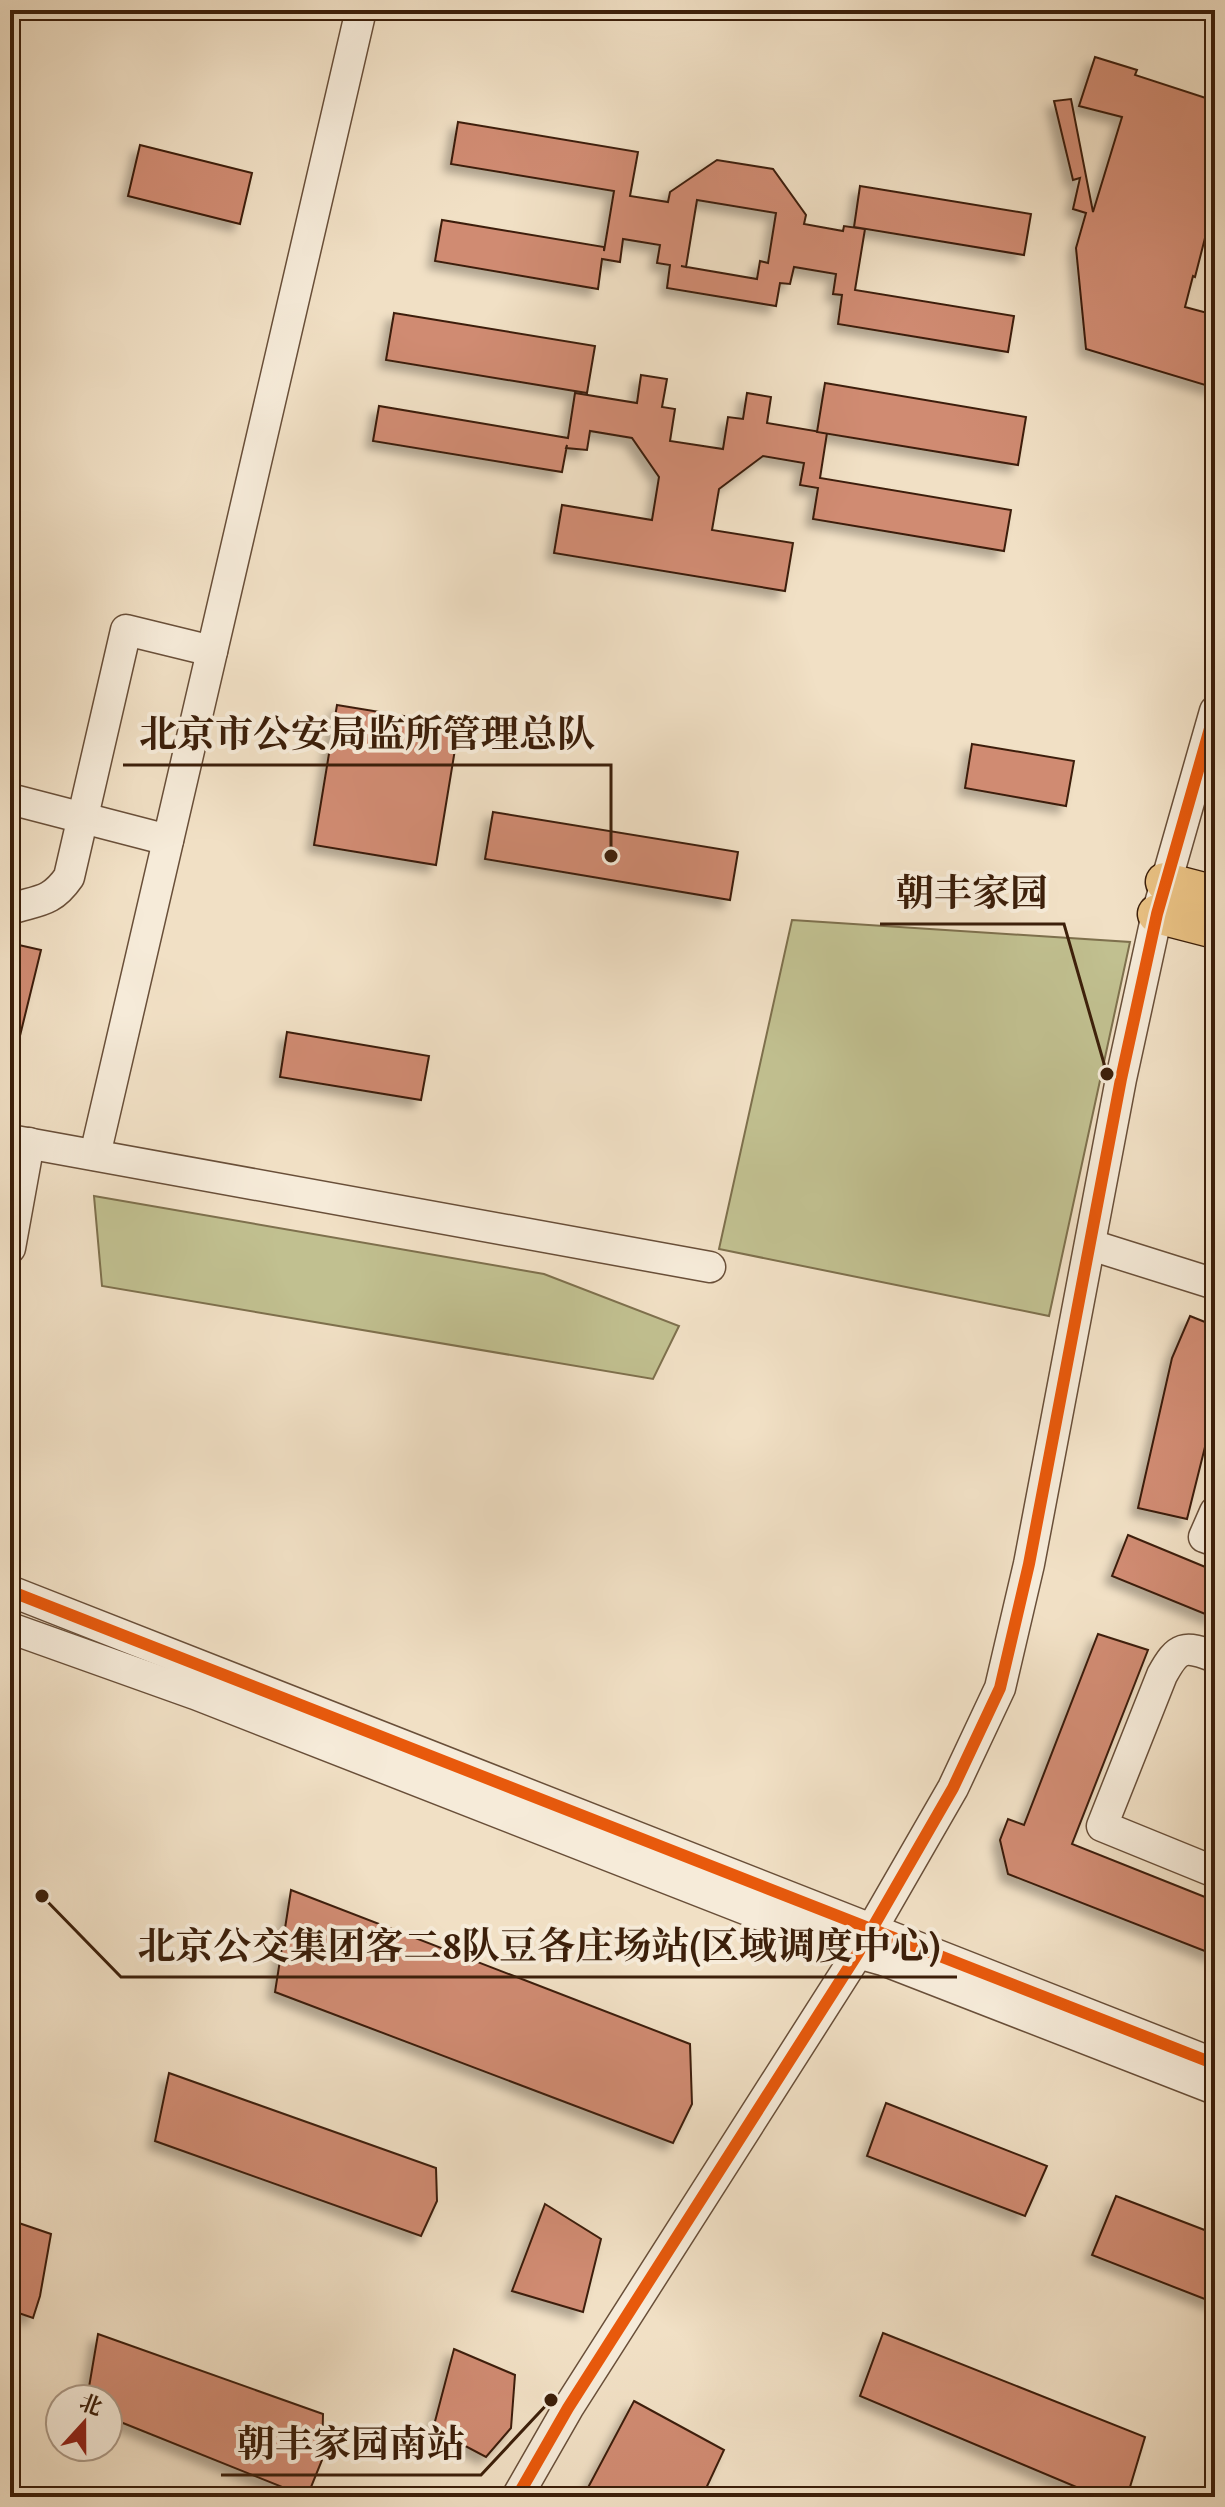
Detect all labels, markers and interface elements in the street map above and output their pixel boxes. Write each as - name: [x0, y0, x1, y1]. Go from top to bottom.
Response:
- callout: 北京市公安局监所管理总队: [123, 703, 611, 765]
- text: 北京市公安局监所管理总队: [139, 709, 595, 758]
- callout: 朝丰家园: [880, 862, 1064, 924]
- text: 朝丰家园: [896, 868, 1048, 917]
- callout: 北京公交集团客二8队豆各庄场站(区域调度中心): [121, 1915, 957, 1977]
- text: 北京公交集团客二8队豆各庄场站(区域调度中心): [137, 1921, 941, 1970]
- north arrow: [44, 2383, 124, 2463]
- text: 北: [76, 2387, 106, 2422]
- callout: 朝丰家园南站: [221, 2413, 481, 2475]
- text: 朝丰家园南站: [237, 2419, 465, 2468]

